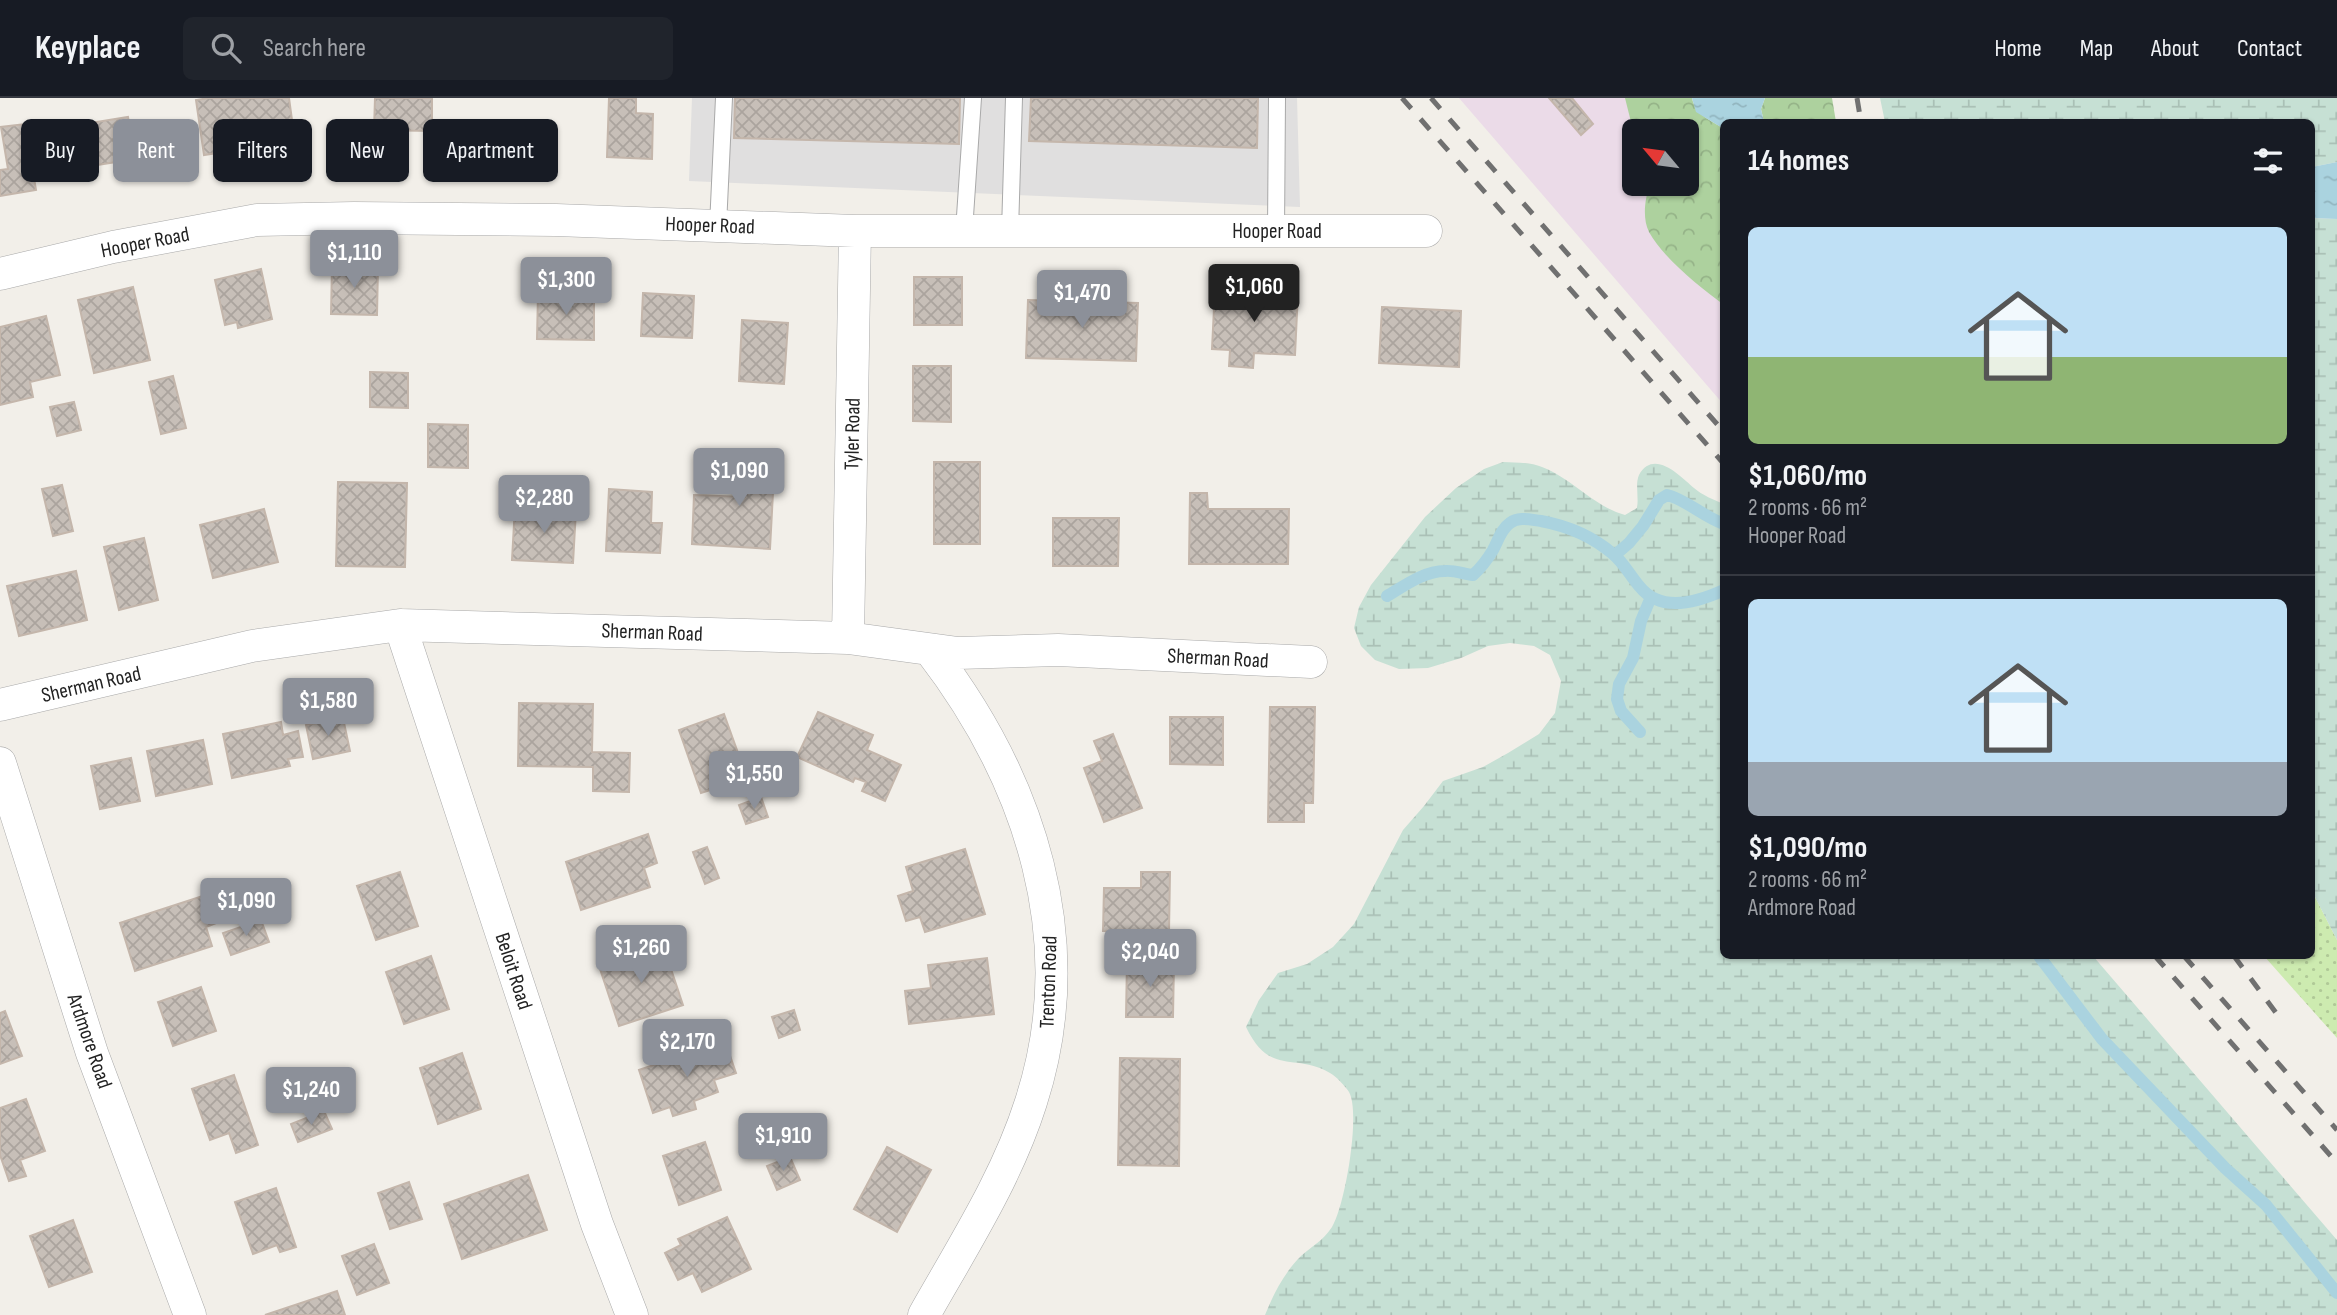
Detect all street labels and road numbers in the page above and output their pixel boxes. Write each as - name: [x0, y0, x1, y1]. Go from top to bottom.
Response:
- street label: Hooper Road: [665, 211, 755, 240]
- street label: Hooper Road: [1232, 219, 1322, 244]
- street label: Hooper Road: [99, 222, 191, 263]
- street label: Tyler Road: [839, 398, 866, 470]
- street label: Sherman Road: [601, 618, 703, 647]
- street label: Sherman Road: [1167, 643, 1269, 674]
- street label: Sherman Road: [39, 661, 143, 708]
- street label: Beloit Road: [489, 930, 538, 1013]
- street label: Trenton Road: [1034, 935, 1063, 1029]
- street label: Ardmore Road: [61, 990, 117, 1092]

